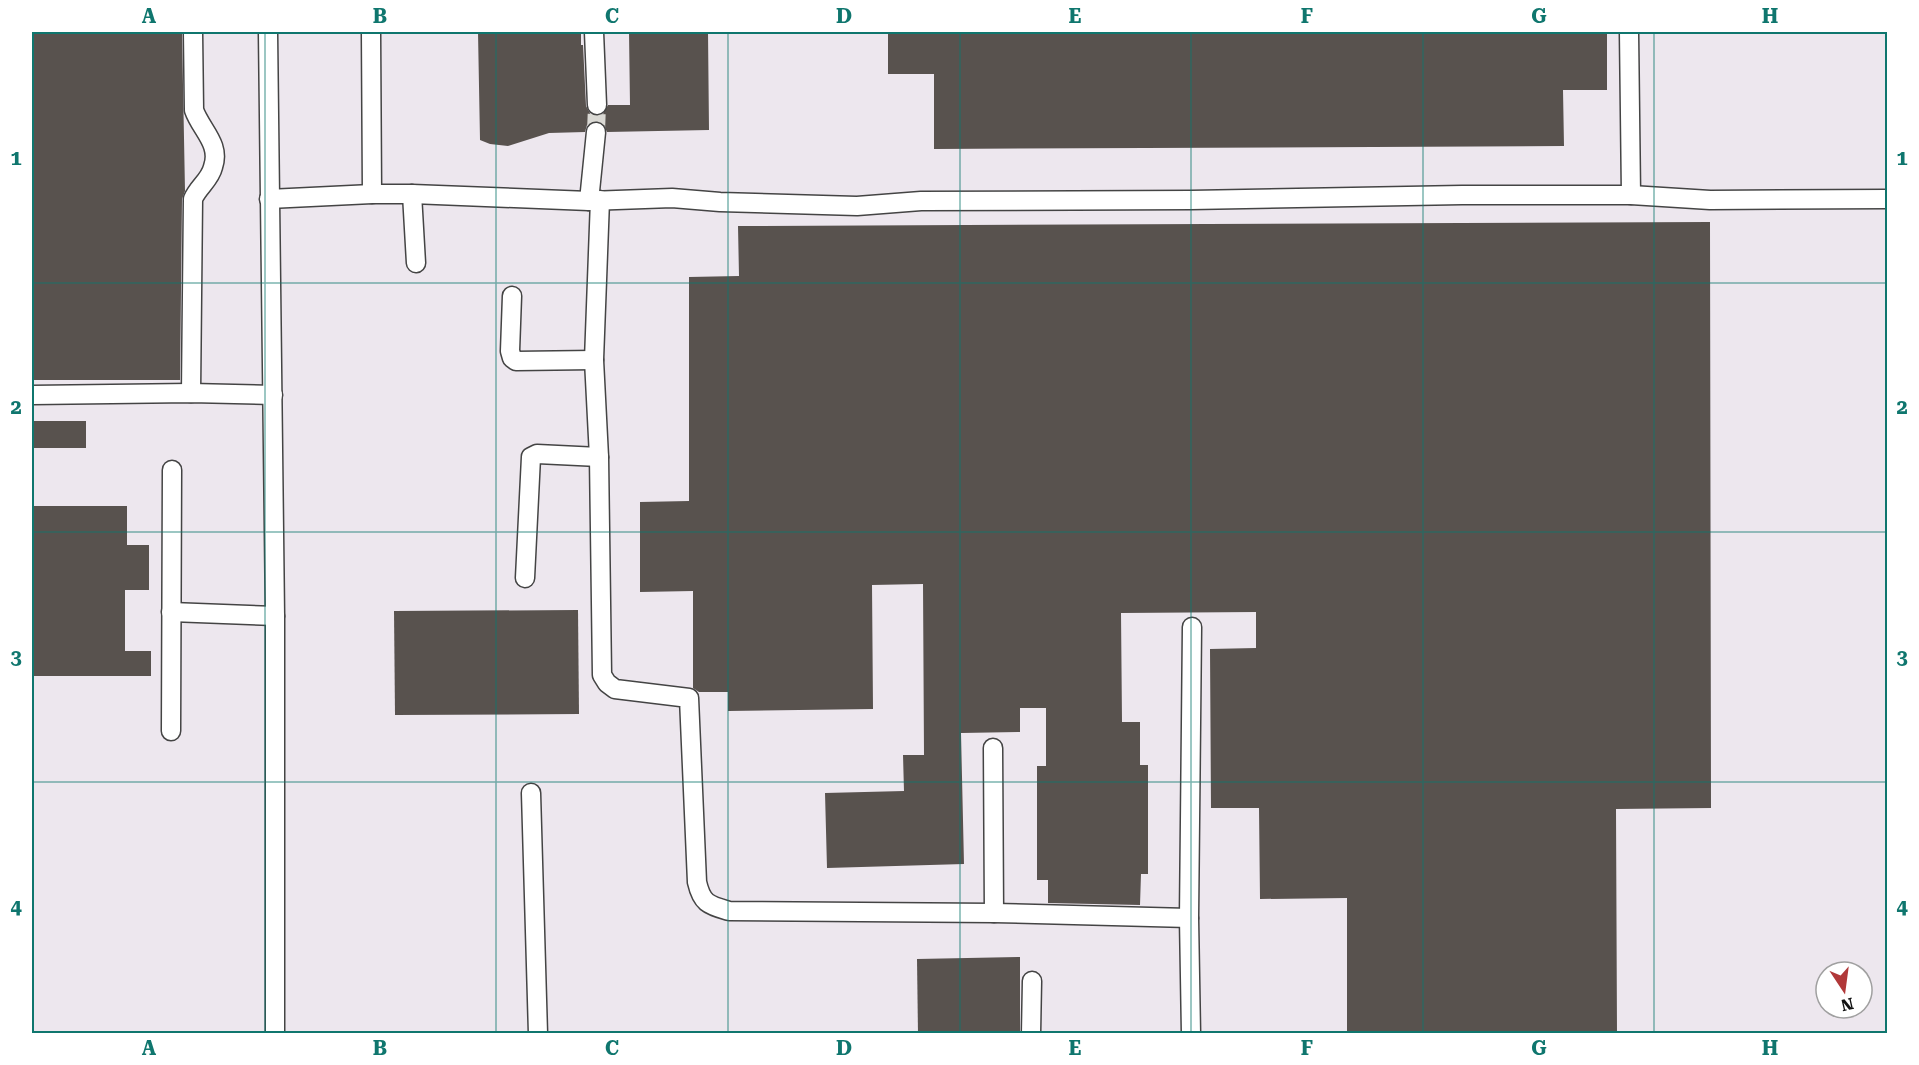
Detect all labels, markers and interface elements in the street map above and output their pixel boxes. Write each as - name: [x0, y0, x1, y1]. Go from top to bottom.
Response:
- text: A: [142, 4, 157, 28]
- text: B: [373, 4, 387, 28]
- text: C: [605, 4, 619, 28]
- text: D: [836, 4, 852, 28]
- text: E: [1069, 4, 1082, 28]
- text: F: [1301, 4, 1313, 28]
- text: G: [1531, 4, 1547, 28]
- text: H: [1762, 4, 1778, 28]
- text: 1: [10, 146, 22, 170]
- text: 1: [1896, 146, 1908, 170]
- text: 2: [10, 395, 22, 419]
- text: 2: [1896, 395, 1908, 419]
- text: 3: [10, 645, 22, 669]
- text: 3: [1896, 645, 1908, 669]
- text: 4: [10, 895, 22, 919]
- text: 4: [1896, 895, 1908, 919]
- north arrow: [1814, 960, 1874, 1020]
- text: N: [1839, 993, 1855, 1015]
- text: A: [142, 1036, 157, 1060]
- text: B: [373, 1036, 387, 1060]
- text: C: [605, 1036, 619, 1060]
- text: D: [836, 1036, 852, 1060]
- text: E: [1069, 1036, 1082, 1060]
- text: F: [1301, 1036, 1313, 1060]
- text: G: [1531, 1036, 1547, 1060]
- text: H: [1762, 1036, 1778, 1060]

